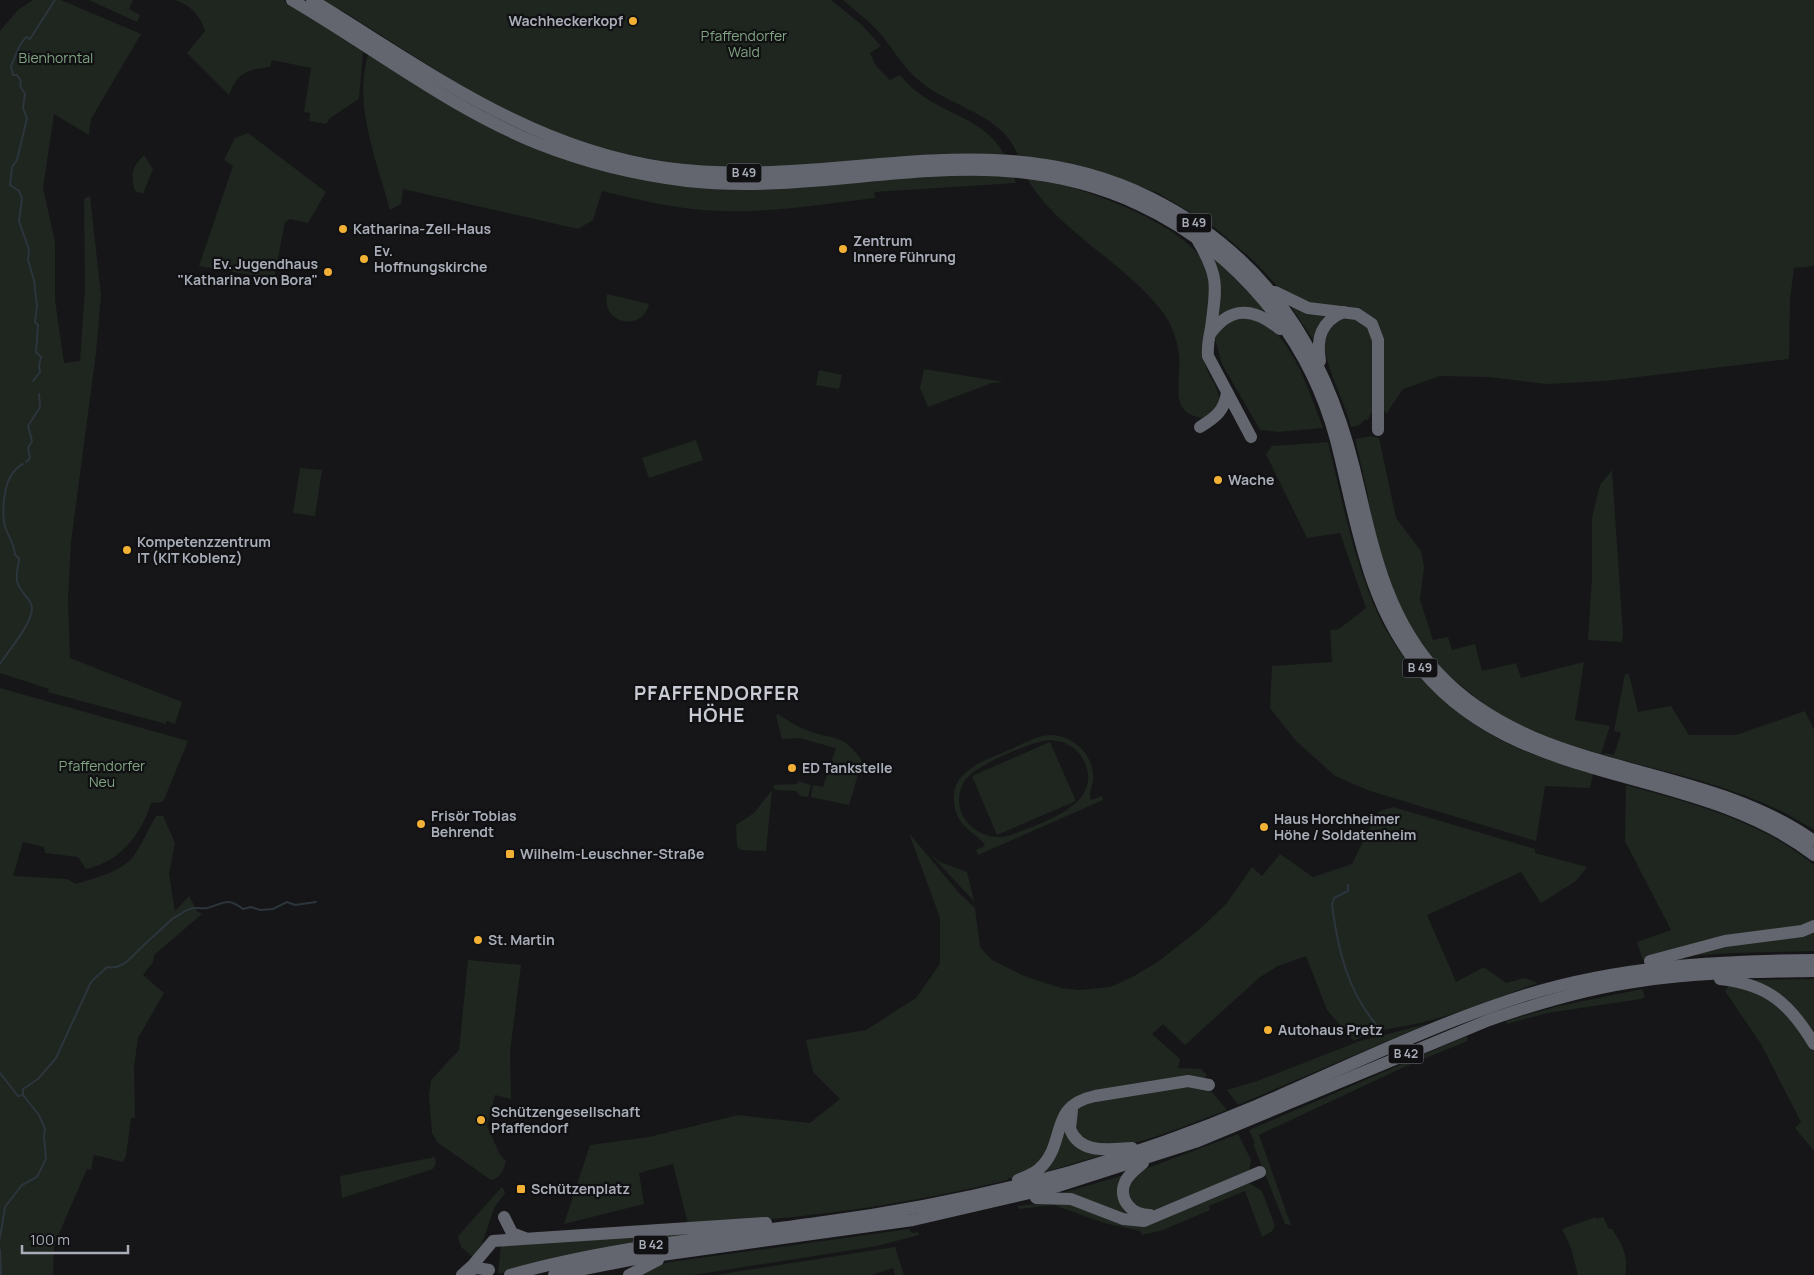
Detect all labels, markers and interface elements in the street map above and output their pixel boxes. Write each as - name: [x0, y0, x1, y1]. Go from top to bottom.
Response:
- place label: Wachheckerkopf: [508, 11, 624, 30]
- marker: Wachheckerkopf: [627, 15, 639, 27]
- park label: Pfaffendorfer Wald: [701, 26, 787, 61]
- park label: Bienhorntal: [19, 48, 93, 67]
- road number: B 49: [726, 164, 762, 182]
- road number: B 49: [1176, 214, 1212, 232]
- place label: Katharina-Zell-Haus: [353, 219, 492, 238]
- marker: Katharina-Zell-Haus: [337, 223, 349, 235]
- place label: Zentrum Innere Führung: [853, 231, 956, 266]
- place label: Ev. Hoffnungskirche: [374, 241, 487, 276]
- marker: Zentrum Innere Führung: [837, 243, 849, 255]
- marker: Ev. Hoffnungskirche: [358, 253, 370, 265]
- place label: Ev. Jugendhaus "Katharina von Bora": [177, 254, 318, 289]
- marker: Ev. Jugendhaus "Katharina von Bora": [322, 266, 334, 278]
- place label: Wache: [1228, 470, 1274, 489]
- marker: Wache: [1212, 474, 1224, 486]
- place label: Kompetenzzentrum IT (KIT Koblenz): [137, 532, 271, 567]
- marker: Kompetenzzentrum IT (KIT Koblenz): [121, 544, 133, 556]
- road number: B 49: [1402, 658, 1438, 678]
- district label: PFAFFENDORFER HÖHE: [634, 680, 800, 728]
- park label: Pfaffendorfer Neu: [59, 756, 145, 791]
- place label: ED Tankstelle: [802, 758, 893, 777]
- marker: ED Tankstelle: [786, 762, 798, 774]
- place label: Frisör Tobias Behrendt: [431, 806, 517, 841]
- place label: Haus Horchheimer Höhe / Soldatenheim: [1274, 809, 1416, 844]
- marker: Frisör Tobias Behrendt: [415, 818, 427, 830]
- marker: Haus Horchheimer Höhe / Soldatenheim: [1258, 821, 1270, 833]
- place label: Wilhelm-Leuschner-Straße: [520, 844, 704, 863]
- marker: Wilhelm-Leuschner-Straße: [504, 848, 516, 860]
- place label: St. Martin: [488, 930, 555, 949]
- marker: St. Martin: [472, 934, 484, 946]
- place label: Autohaus Pretz: [1278, 1020, 1383, 1039]
- marker: Autohaus Pretz: [1262, 1024, 1274, 1036]
- road number: B 42: [1388, 1044, 1424, 1064]
- place label: Schützengesellschaft Pfaffendorf: [491, 1102, 640, 1137]
- marker: Schützengesellschaft Pfaffendorf: [475, 1114, 487, 1126]
- place label: Schützenplatz: [531, 1179, 630, 1198]
- marker: Schützenplatz: [515, 1183, 527, 1195]
- scale bar: [22, 1222, 129, 1254]
- text: 100 m: [30, 1229, 70, 1250]
- road number: B 42: [634, 1236, 668, 1254]

